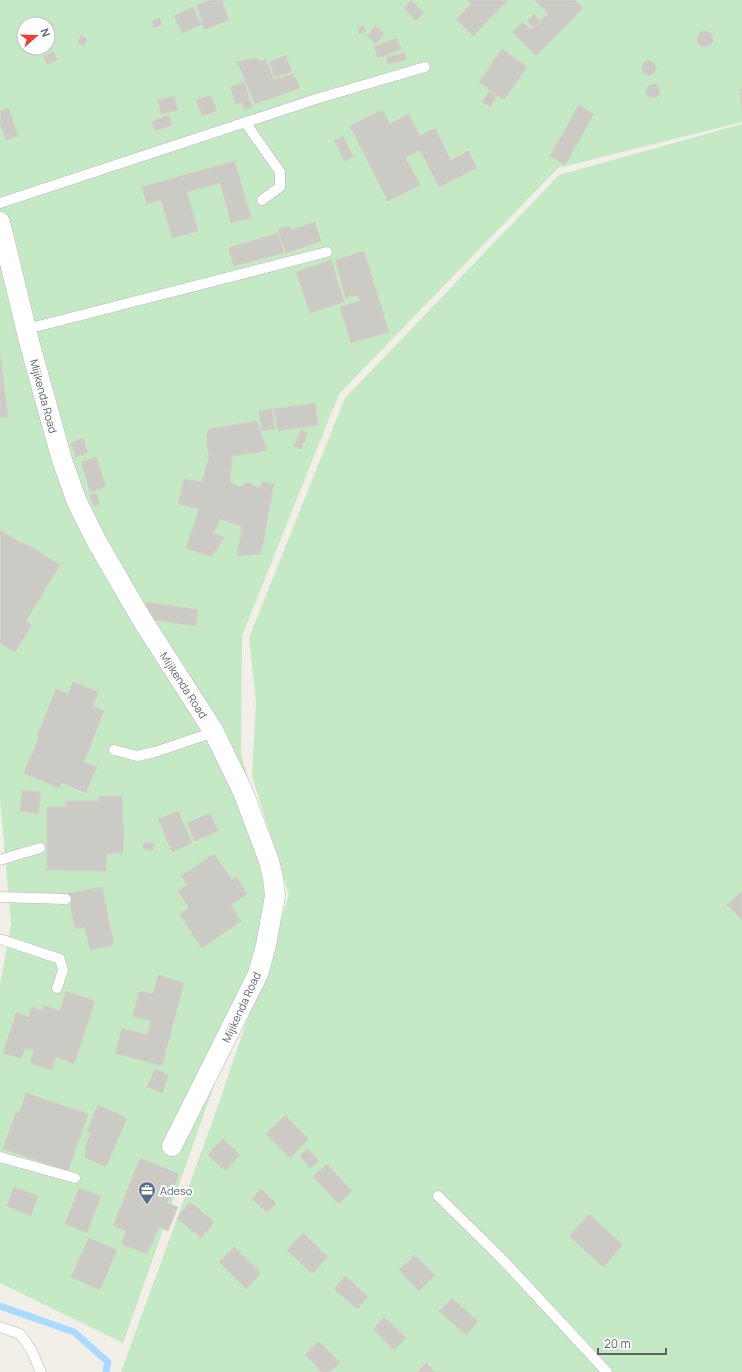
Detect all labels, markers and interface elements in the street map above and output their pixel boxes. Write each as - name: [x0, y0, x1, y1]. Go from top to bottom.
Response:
- north arrow: [16, 16, 56, 56]
- text: N: [37, 26, 54, 39]
- street label: Mijikenda Road: [27, 357, 61, 435]
- street label: Mijikenda Road: [157, 649, 211, 721]
- street label: Mijikenda Road: [218, 969, 264, 1045]
- office icon: Adeso: [137, 1180, 157, 1205]
- place label: Adeso: [160, 1183, 193, 1198]
- scale bar: [598, 1330, 666, 1356]
- text: 20 m: [604, 1335, 631, 1352]

